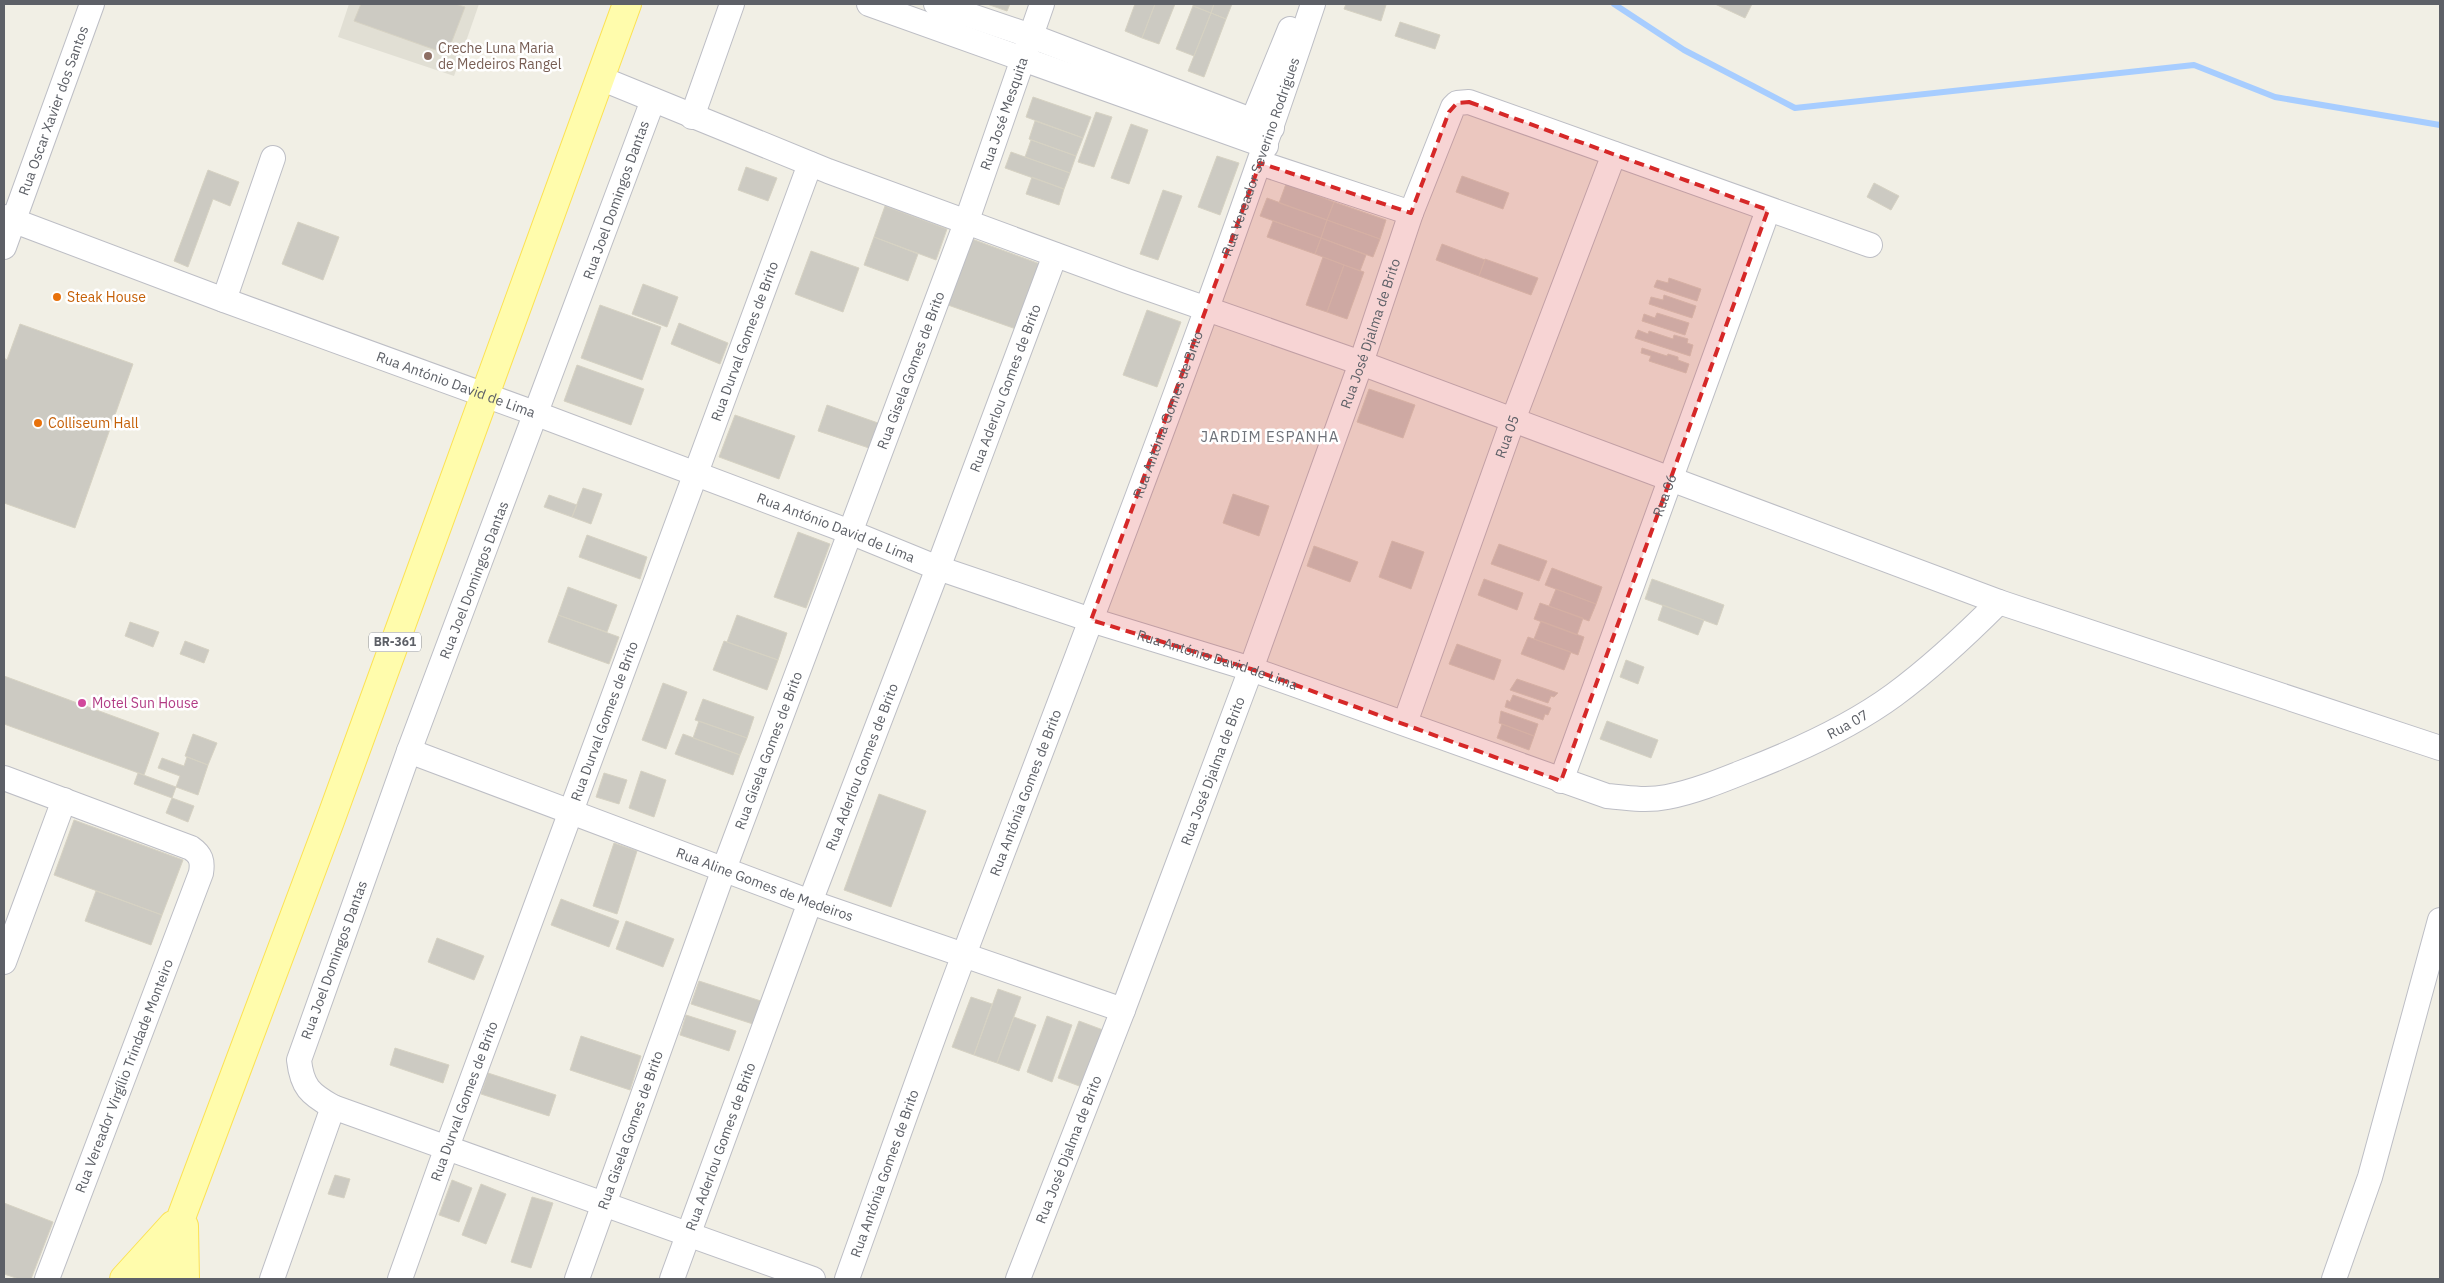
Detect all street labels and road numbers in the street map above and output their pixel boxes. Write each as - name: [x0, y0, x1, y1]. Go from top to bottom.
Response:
- street label: Rua Oscar Xavier dos Santos: [14, 23, 92, 198]
- street label: Rua José Mesquita: [976, 54, 1032, 173]
- street label: Rua Vereador Severino Rodrigues: [1217, 55, 1303, 259]
- street label: Rua Joel Domingos Dantas: [579, 118, 653, 282]
- street label: Rua José Djalma de Brito: [1336, 256, 1404, 411]
- street label: Rua Durval Gomes de Brito: [707, 259, 782, 424]
- street label: Rua Gisela Gomes de Brito: [873, 289, 949, 452]
- street label: Rua Aderlou Gomes de Brito: [966, 302, 1045, 475]
- street label: Rua Antónia Gomes de Brito: [1129, 328, 1207, 501]
- street label: Rua António David de Lima: [374, 347, 538, 422]
- street label: Rua 05: [1491, 413, 1523, 461]
- street label: Rua 06: [1649, 471, 1681, 519]
- street label: Rua António David de Lima: [754, 489, 918, 567]
- street label: Rua Joel Domingos Dantas: [436, 498, 513, 662]
- street label: Rua António David de Lima: [1135, 626, 1301, 694]
- road number: BR-361: [369, 632, 421, 652]
- street label: Rua Durval Gomes de Brito: [567, 639, 642, 804]
- street label: Rua Gisela Gomes de Brito: [731, 669, 806, 832]
- street label: Rua Aderlou Gomes de Brito: [821, 681, 902, 853]
- street label: Rua José Djalma de Brito: [1177, 694, 1249, 848]
- street label: Rua 07: [1824, 706, 1871, 743]
- street label: Rua Antónia Gomes de Brito: [986, 707, 1065, 879]
- street label: Rua Aline Gomes de Medeiros: [674, 843, 856, 925]
- street label: Rua Joel Domingos Dantas: [297, 878, 371, 1042]
- street label: Rua Vereador Virgílio Trindade Monteiro: [71, 956, 177, 1195]
- street label: Rua Durval Gomes de Brito: [427, 1019, 502, 1184]
- street label: Rua Gisela Gomes de Brito: [594, 1048, 667, 1212]
- street label: Rua Aderlou Gomes de Brito: [681, 1060, 760, 1233]
- street label: Rua José Djalma de Brito: [1032, 1073, 1106, 1226]
- street label: Rua Antónia Gomes de Brito: [846, 1087, 923, 1260]

